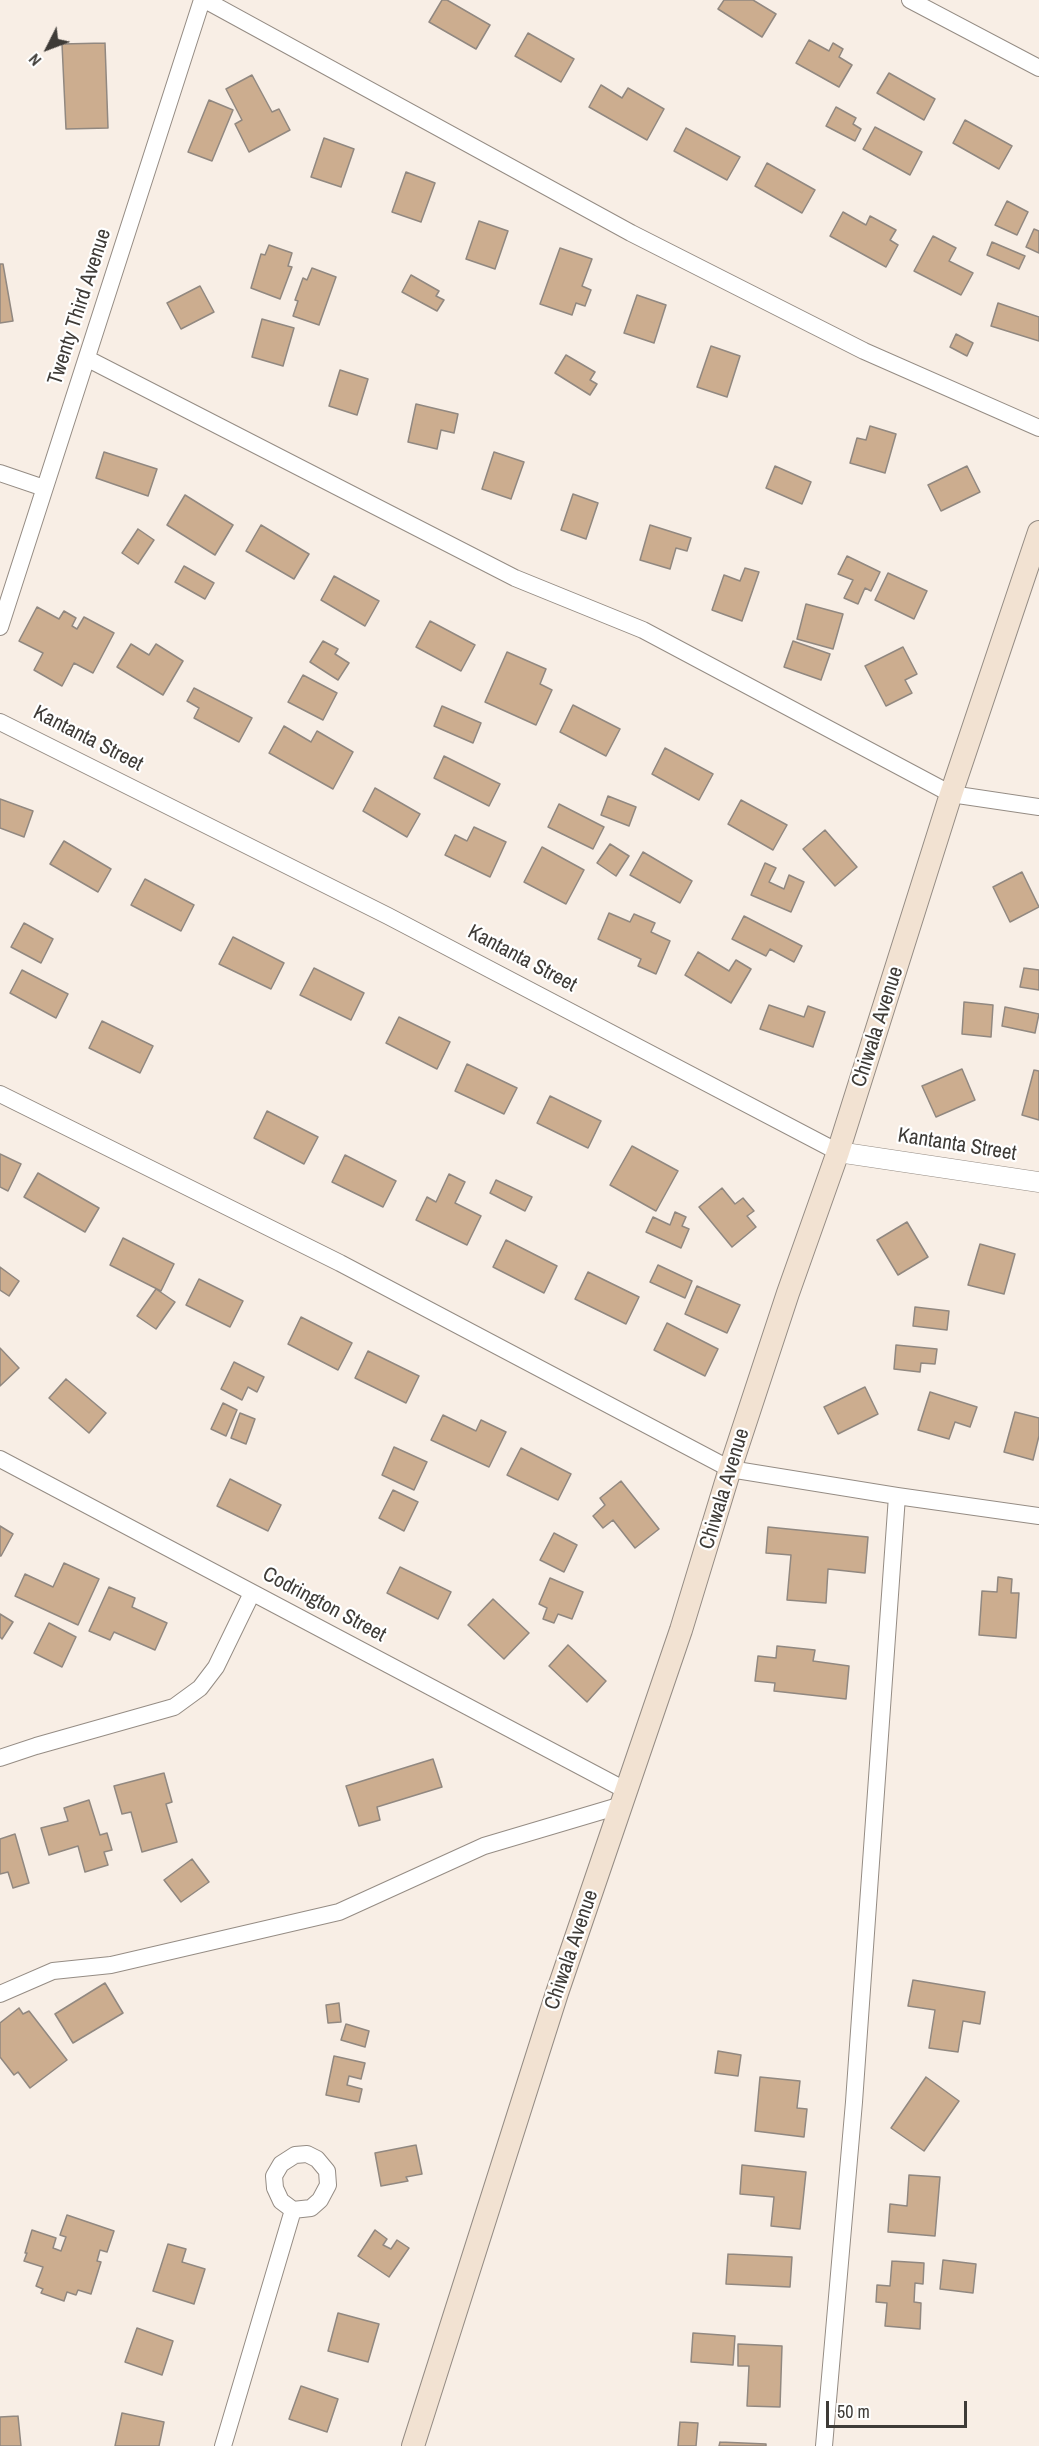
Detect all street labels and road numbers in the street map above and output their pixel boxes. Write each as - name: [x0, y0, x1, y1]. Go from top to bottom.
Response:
- street label: Twenty Third Avenue: [43, 226, 117, 388]
- street label: Kantanta Street: [29, 701, 147, 777]
- street label: Kantanta Street: [463, 920, 581, 998]
- street label: Chiwala Avenue: [847, 964, 909, 1090]
- street label: Kantanta Street: [896, 1123, 1018, 1167]
- street label: Chiwala Avenue: [695, 1426, 755, 1552]
- street label: Codrington Street: [258, 1562, 390, 1648]
- street label: Chiwala Avenue: [540, 1887, 604, 2013]

